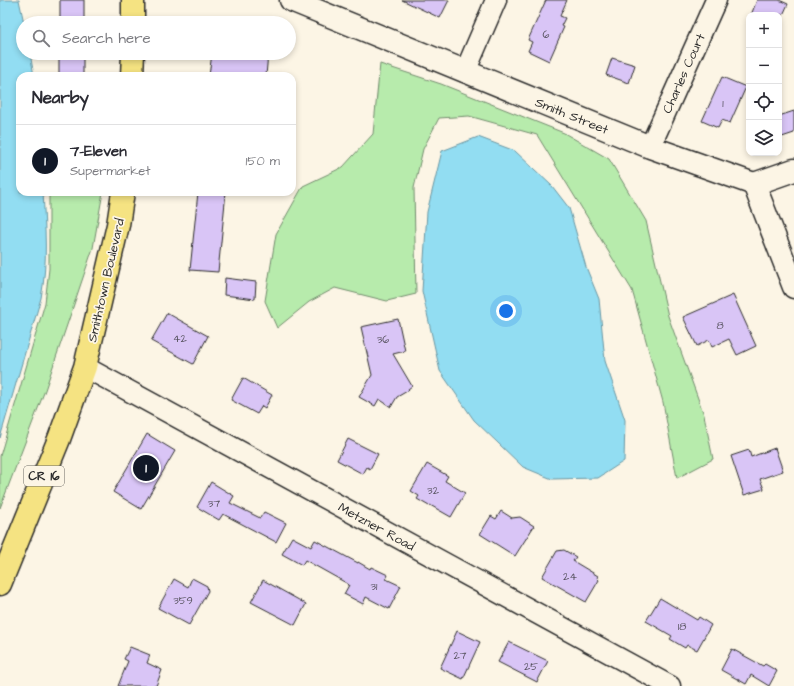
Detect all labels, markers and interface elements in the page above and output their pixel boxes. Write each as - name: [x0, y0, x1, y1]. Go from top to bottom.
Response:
- map controls: [746, 12, 782, 156]
- button: +: [746, 12, 782, 48]
- search box: [16, 16, 296, 60]
- icon: search: [30, 27, 52, 49]
- house number: 6: [543, 27, 550, 42]
- text: Search here: [62, 28, 151, 49]
- street label: Charles Court: [658, 30, 710, 116]
- button: −: [746, 48, 782, 84]
- button: locate: [746, 84, 782, 120]
- text: Nearby: [32, 86, 89, 110]
- street label: Smith Street: [532, 93, 612, 139]
- house number: 1: [722, 96, 724, 111]
- button: layers: [746, 120, 782, 156]
- text: 7-Eleven: [70, 141, 127, 162]
- text: 1: [44, 152, 46, 170]
- text: 150 m: [246, 152, 280, 170]
- text: Supermarket: [70, 162, 151, 180]
- street label: Smithtown Boulevard: [83, 216, 129, 344]
- your location: [496, 301, 516, 321]
- house number: 8: [716, 318, 724, 333]
- house number: 42: [173, 331, 188, 346]
- house number: 36: [377, 332, 389, 347]
- pin: 1: [133, 453, 159, 483]
- road number: CR 16: [24, 466, 64, 486]
- house number: 32: [427, 483, 440, 498]
- house number: 37: [208, 496, 220, 511]
- street label: Metzner Road: [335, 498, 418, 556]
- house number: 24: [563, 569, 577, 584]
- house number: 31: [370, 579, 378, 594]
- house number: 359: [173, 593, 193, 608]
- house number: 18: [678, 619, 686, 634]
- house number: 27: [453, 648, 467, 663]
- house number: 25: [524, 659, 538, 674]

